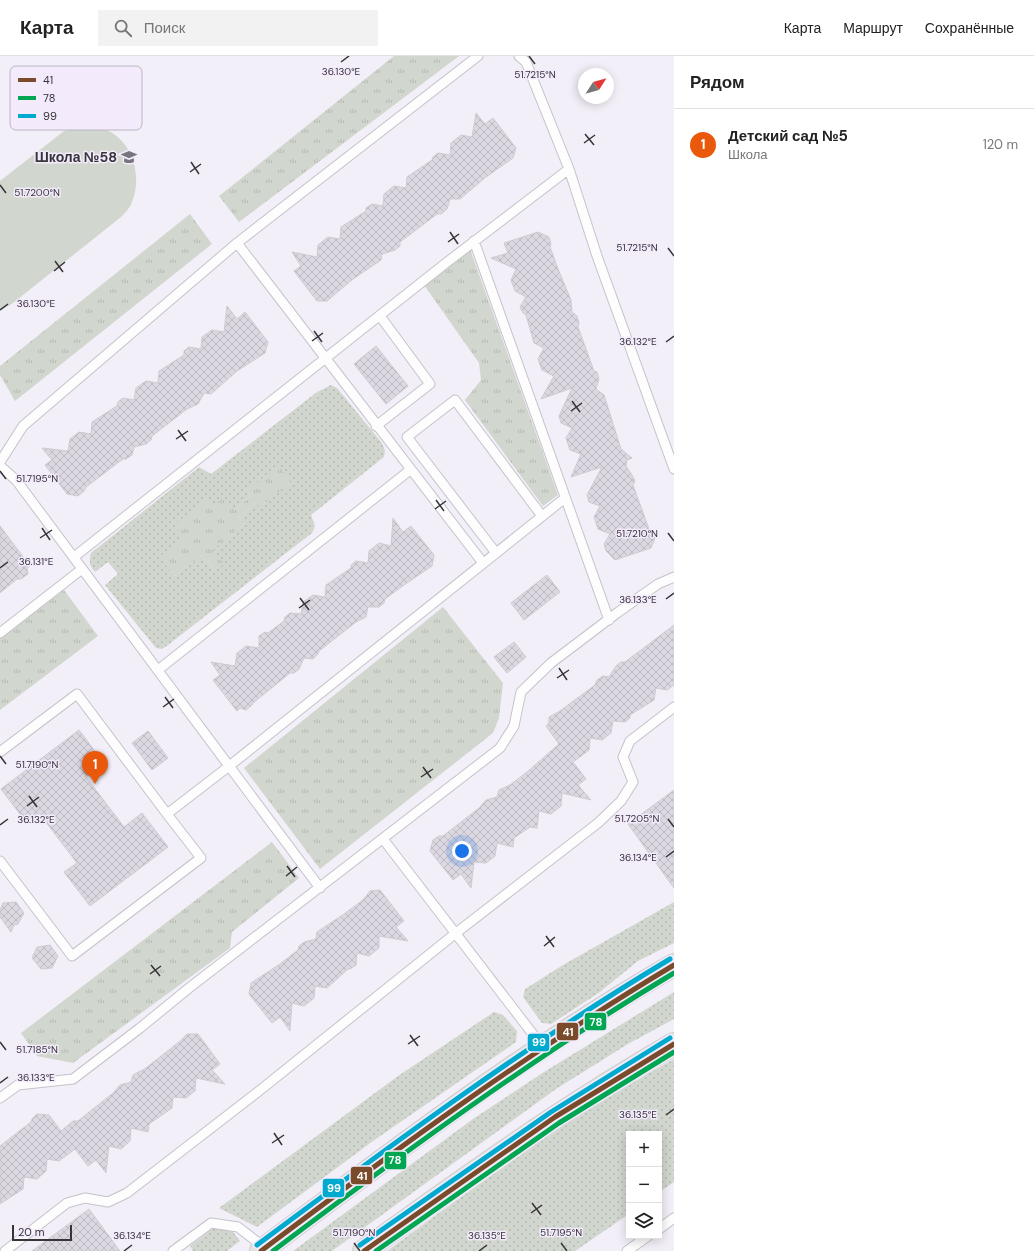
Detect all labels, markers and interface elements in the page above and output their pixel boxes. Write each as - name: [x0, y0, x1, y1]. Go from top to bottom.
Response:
- search box: [98, 10, 378, 46]
- text: Карта: [20, 15, 74, 40]
- icon: search: [112, 17, 134, 39]
- text: Поиск: [144, 18, 185, 38]
- text: Карта: [784, 19, 821, 37]
- text: Маршрут: [843, 19, 903, 37]
- text: Сохранённые: [925, 19, 1014, 37]
- text: 36.130°E: [322, 65, 361, 78]
- legend: [10, 66, 142, 130]
- text: 51.7215°N: [514, 68, 556, 81]
- north arrow: [578, 68, 614, 104]
- text: Рядом: [690, 71, 745, 93]
- text: 41: [43, 73, 53, 87]
- text: 78: [43, 91, 55, 105]
- text: 99: [43, 109, 57, 123]
- text: Детский сад №5: [728, 126, 848, 146]
- text: 1: [701, 136, 705, 153]
- text: 120 m: [983, 136, 1018, 153]
- text: Школа: [728, 146, 768, 163]
- place label: Школа №58: [35, 148, 117, 166]
- school or university icon: Школа №58: [120, 148, 138, 166]
- text: 51.7200°N: [14, 186, 60, 199]
- text: 51.7215°N: [616, 241, 658, 254]
- text: 36.130°E: [17, 297, 56, 310]
- text: 36.132°E: [619, 335, 657, 348]
- text: 51.7195°N: [16, 472, 58, 485]
- text: 51.7210°N: [616, 527, 658, 540]
- text: 36.131°E: [19, 555, 54, 568]
- text: 36.133°E: [619, 593, 657, 606]
- pin: 1: [82, 751, 108, 784]
- text: 51.7190°N: [16, 758, 59, 771]
- text: 51.7205°N: [615, 812, 660, 825]
- text: 36.132°E: [17, 813, 55, 826]
- your location: [452, 841, 472, 861]
- text: 36.134°E: [619, 851, 657, 864]
- line badge: 78: [584, 1012, 607, 1031]
- text: 78: [590, 1015, 602, 1029]
- line badge: 41: [556, 1022, 579, 1041]
- text: 41: [562, 1025, 574, 1039]
- line badge: 99: [527, 1033, 550, 1052]
- text: 99: [532, 1035, 546, 1049]
- text: 51.7185°N: [16, 1043, 58, 1056]
- text: 36.133°E: [17, 1071, 55, 1084]
- text: 36.135°E: [619, 1108, 657, 1121]
- map controls: [626, 1131, 662, 1239]
- button: +: [626, 1131, 662, 1167]
- line badge: 78: [384, 1151, 407, 1170]
- text: 78: [389, 1153, 401, 1167]
- line badge: 41: [350, 1166, 373, 1185]
- button: −: [626, 1167, 662, 1203]
- text: 41: [356, 1169, 368, 1183]
- line badge: 99: [322, 1178, 345, 1198]
- text: 99: [327, 1181, 341, 1195]
- button: layers: [626, 1203, 662, 1239]
- scale bar: [12, 1223, 72, 1242]
- text: 20 m: [18, 1225, 44, 1239]
- text: 51.7190°N: [333, 1226, 376, 1239]
- text: 51.7195°N: [540, 1226, 582, 1239]
- text: 36.134°E: [113, 1229, 151, 1242]
- text: 36.135°E: [468, 1229, 506, 1242]

